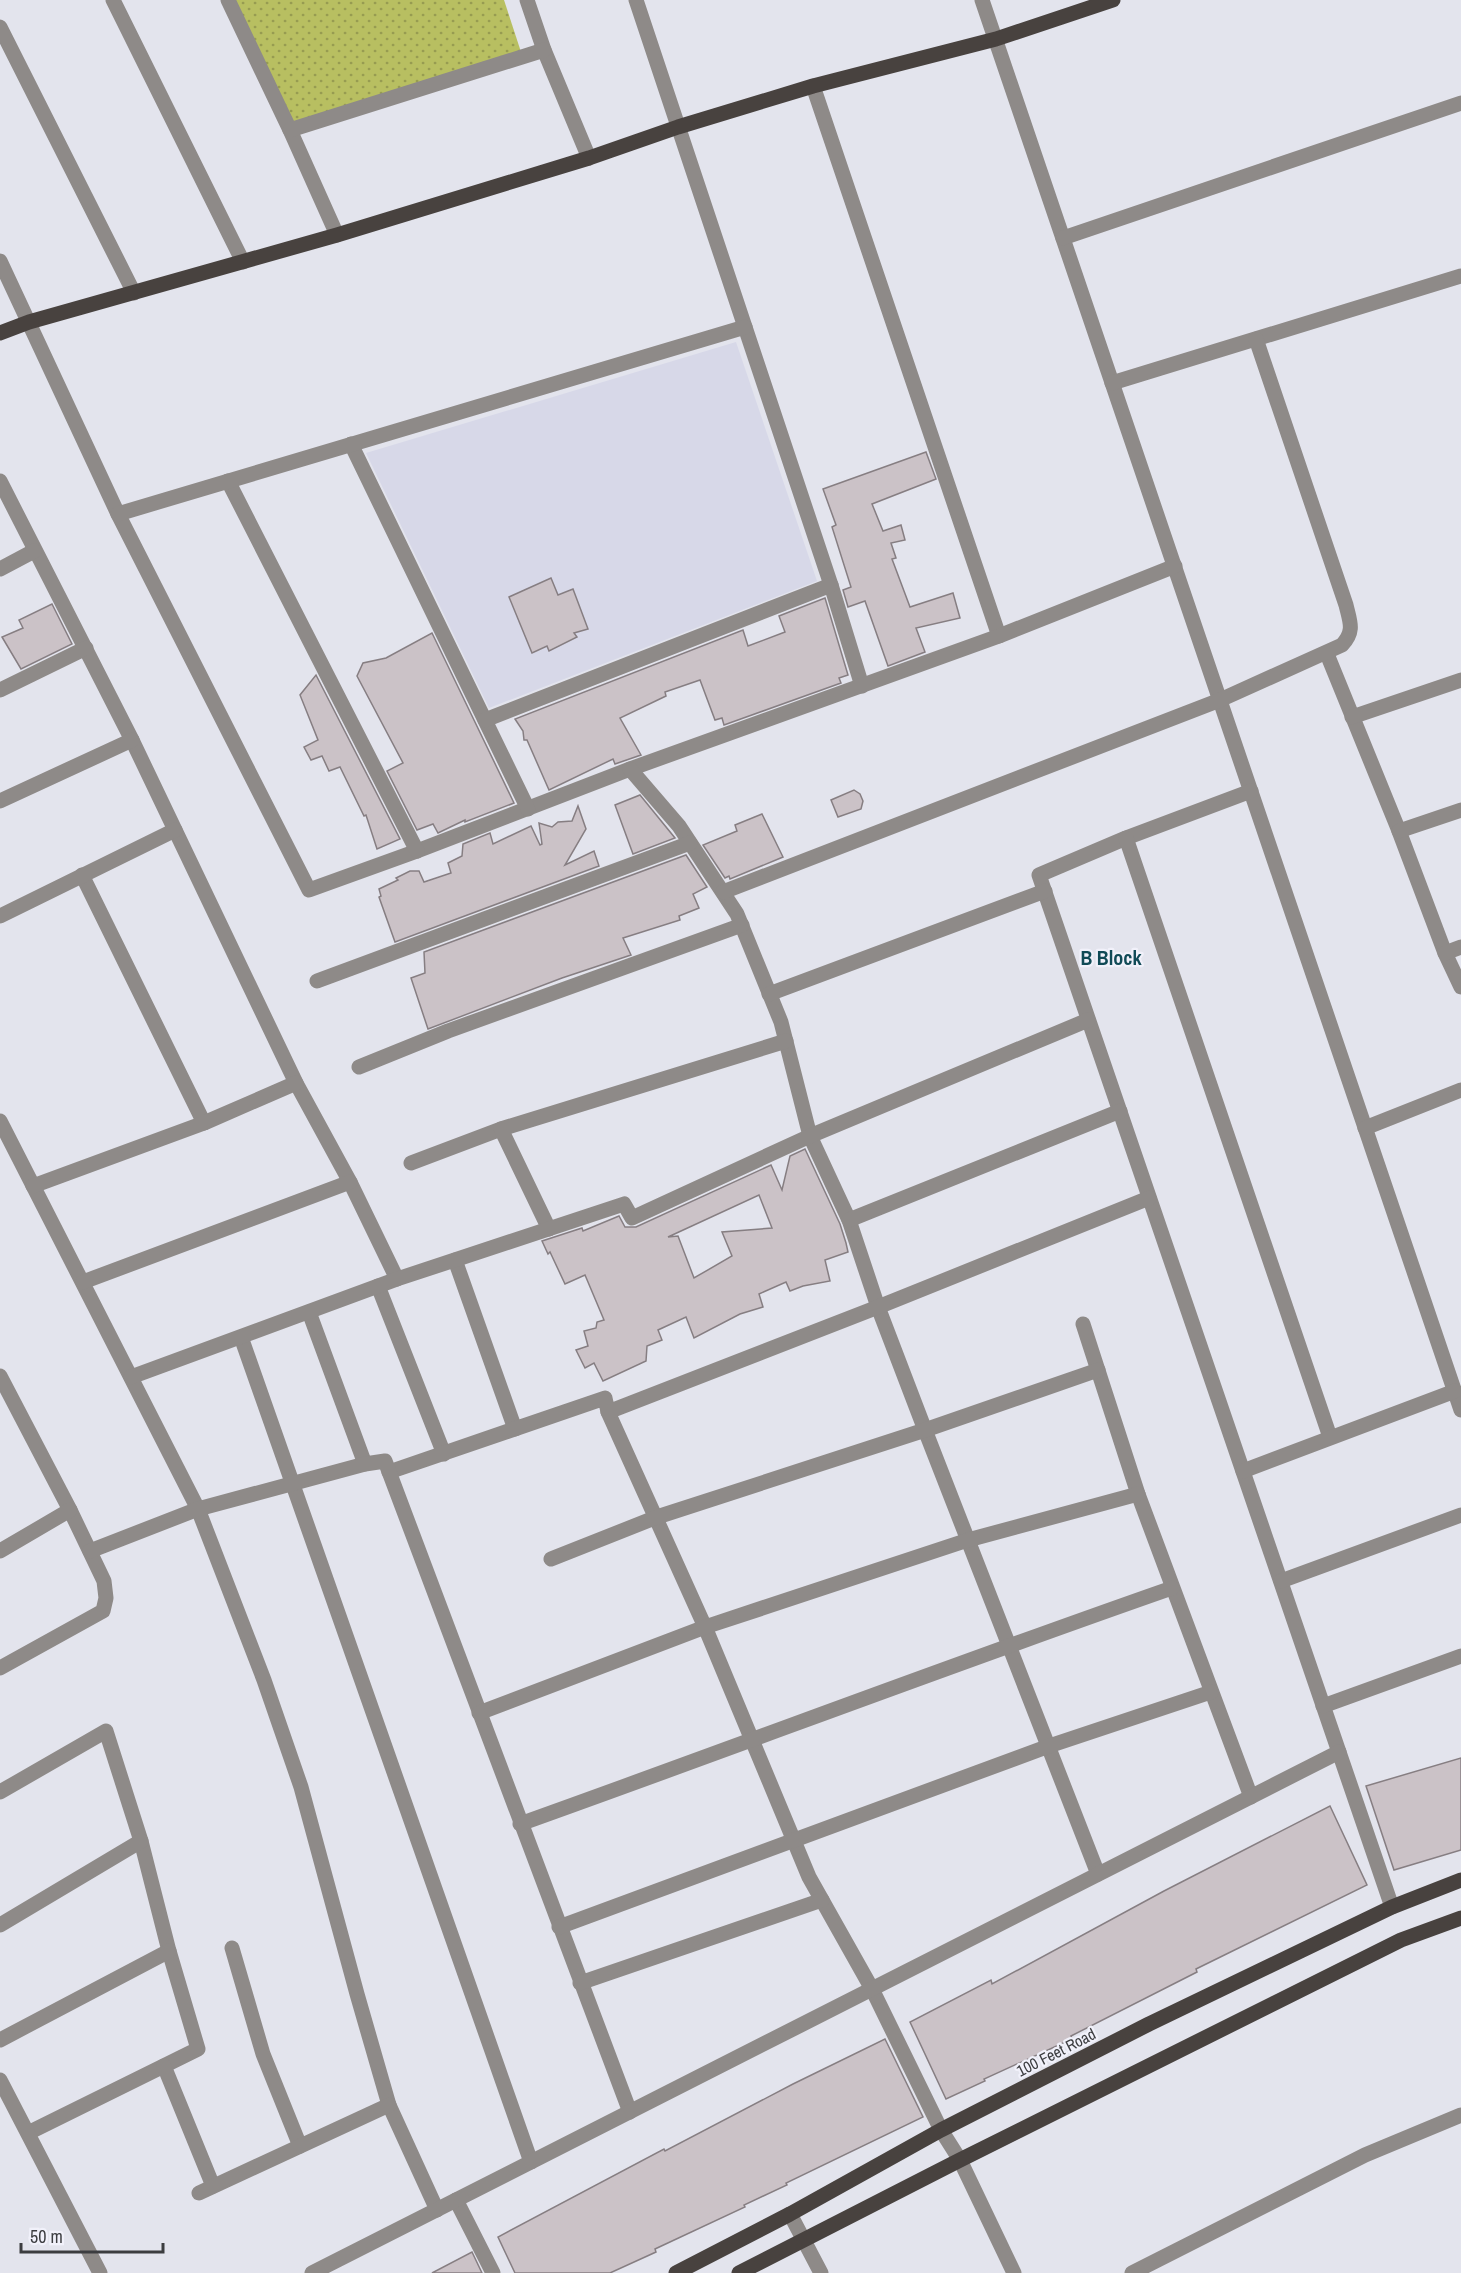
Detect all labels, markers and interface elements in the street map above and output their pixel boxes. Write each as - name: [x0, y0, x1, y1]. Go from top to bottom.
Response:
- district label: B Block: [1080, 944, 1142, 971]
- street label: 100 Feet Road: [1013, 2023, 1099, 2081]
- scale bar: [21, 2216, 164, 2254]
- text: 50 m: [30, 2224, 63, 2249]

